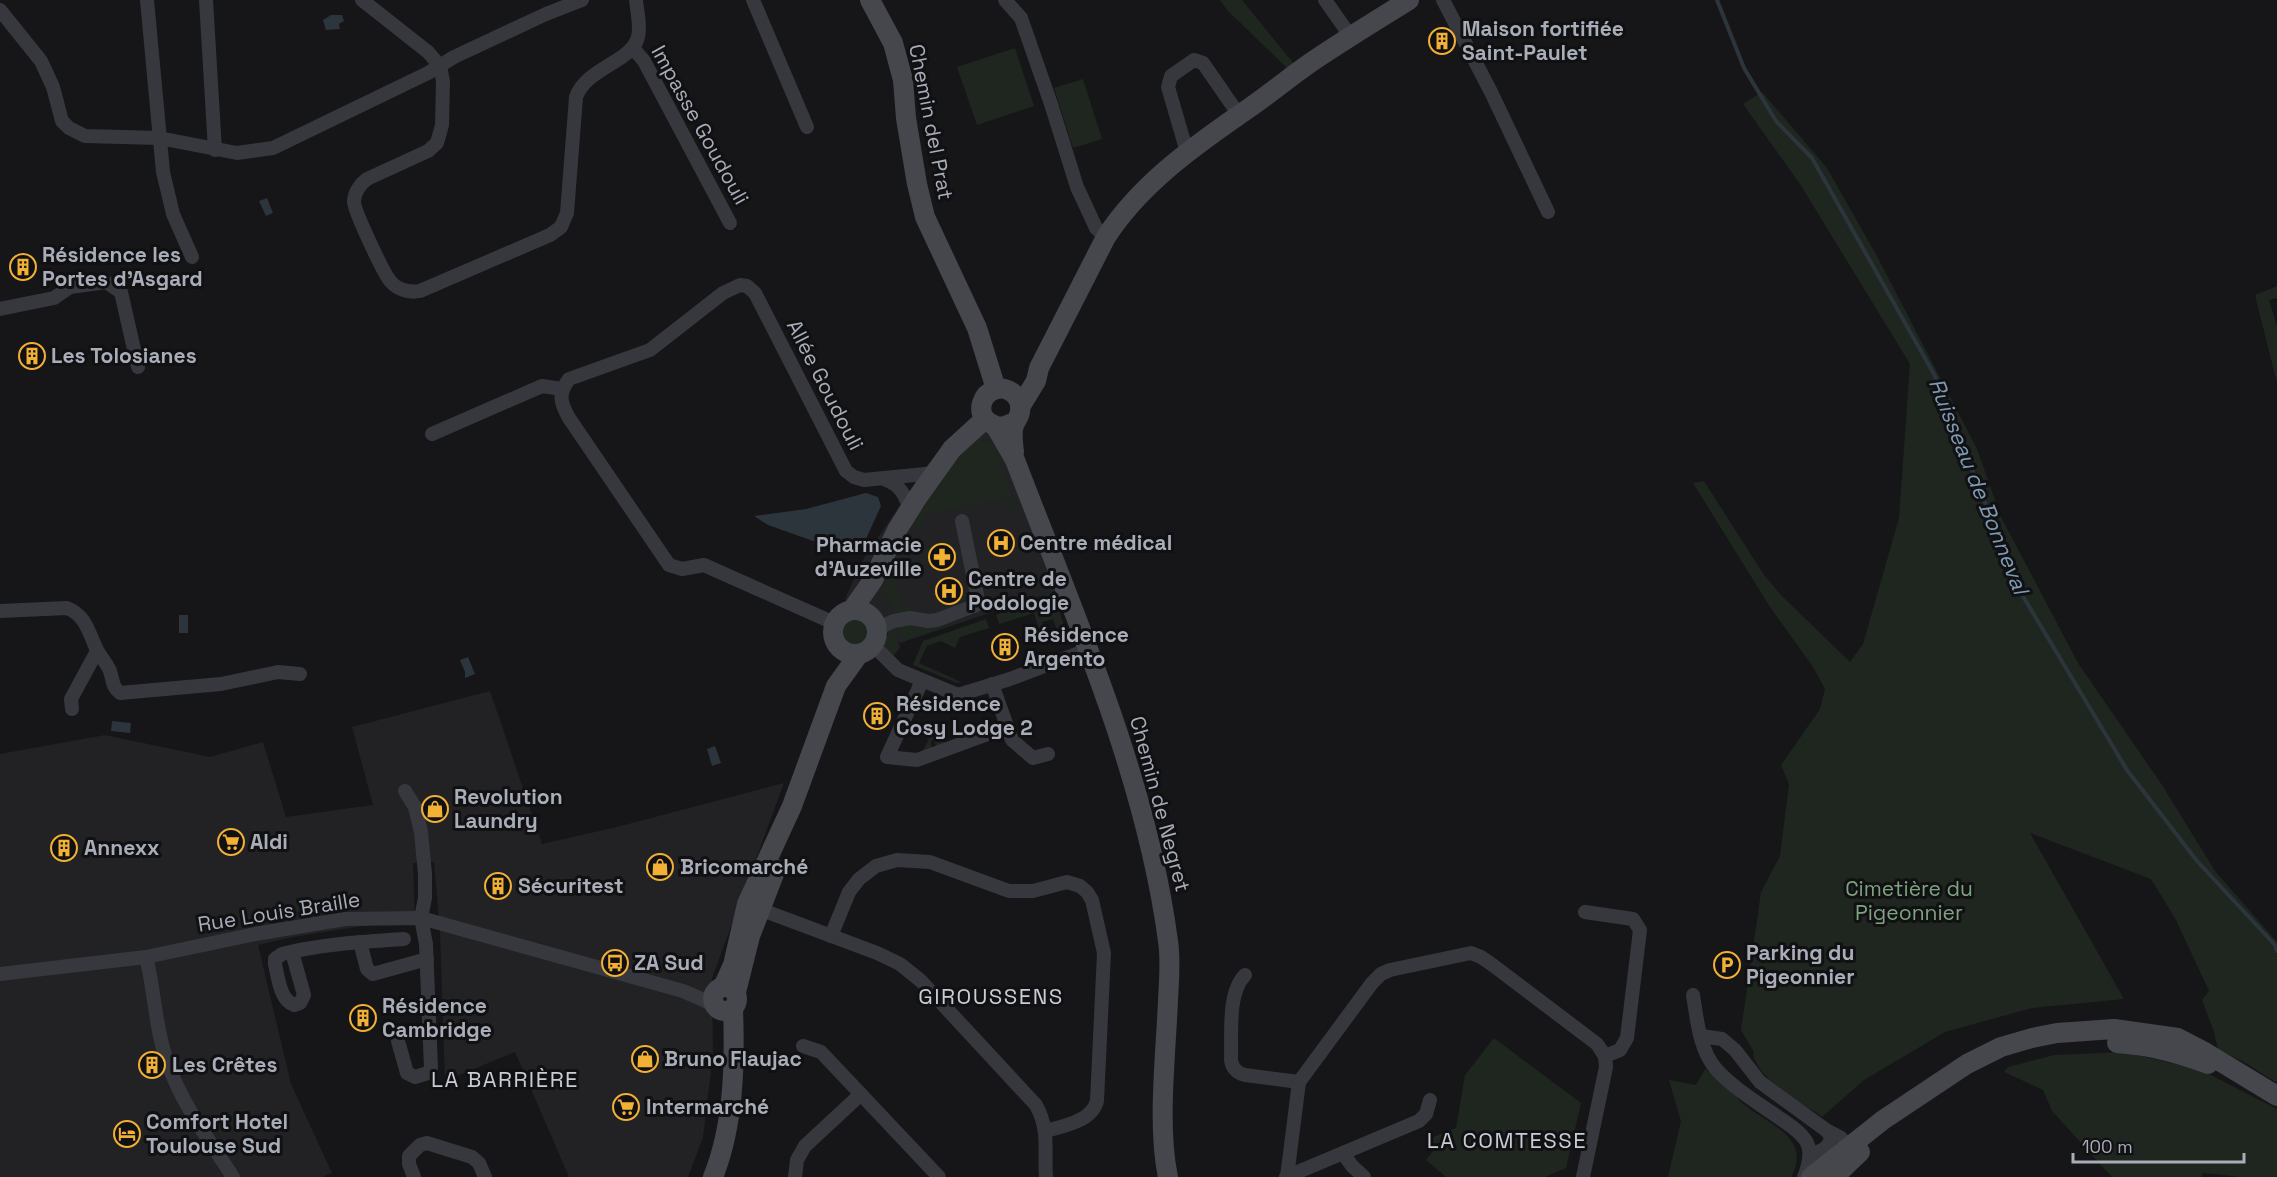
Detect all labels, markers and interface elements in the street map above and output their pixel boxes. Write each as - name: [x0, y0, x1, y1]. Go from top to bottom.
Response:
- place label: Maison fortifiée Saint-Paulet: [1462, 15, 1624, 66]
- building icon: Maison fortifiée Saint-Paulet: [1427, 26, 1457, 56]
- street label: Impasse Goudouli: [645, 40, 755, 209]
- street label: Chemin del Prat: [903, 42, 960, 202]
- place label: Résidence les Portes d'Asgard: [42, 241, 203, 292]
- building icon: Résidence les Portes d'Asgard: [8, 252, 38, 282]
- street label: Allée Goudouli: [781, 315, 870, 455]
- building icon: Les Tolosianes: [17, 341, 47, 371]
- place label: Les Tolosianes: [51, 342, 197, 369]
- water label: Ruisseau de Bonneval: [1923, 374, 2036, 601]
- hospital icon: Centre médical: [986, 528, 1016, 558]
- place label: Centre médical: [1020, 529, 1172, 556]
- place label: Pharmacie d'Auzeville: [815, 531, 922, 582]
- pharmacy icon: Pharmacie d'Auzeville: [927, 542, 957, 572]
- place label: Centre de Podologie: [968, 565, 1069, 616]
- hospital icon: Centre de Podologie: [934, 576, 964, 606]
- place label: Résidence Argento: [1024, 621, 1129, 672]
- building icon: Résidence Argento: [990, 632, 1020, 662]
- place label: Résidence Cosy Lodge 2: [896, 690, 1033, 741]
- building icon: Résidence Cosy Lodge 2: [862, 701, 892, 731]
- street label: Chemin de Negret: [1124, 713, 1197, 895]
- place label: Revolution Laundry: [454, 783, 563, 834]
- shop icon: Revolution Laundry: [420, 794, 450, 824]
- supermarket icon: Aldi: [216, 827, 246, 857]
- place label: Aldi: [250, 828, 288, 855]
- building icon: Annexx: [49, 833, 79, 863]
- place label: Annexx: [84, 834, 160, 861]
- shop icon: Bricomarché: [645, 852, 675, 882]
- place label: Bricomarché: [680, 853, 808, 880]
- building icon: Sécuritest: [483, 871, 513, 901]
- place label: Sécuritest: [518, 872, 624, 899]
- park label: Cimetière du Pigeonnier: [1845, 875, 1973, 926]
- street label: Rue Louis Braille: [196, 885, 362, 938]
- place label: Parking du Pigeonnier: [1746, 939, 1855, 990]
- bus stop icon: ZA Sud: [600, 948, 630, 978]
- place label: ZA Sud: [634, 949, 704, 976]
- parking icon: Parking du Pigeonnier: [1712, 950, 1742, 980]
- district label: GIROUSSENS: [918, 982, 1064, 1010]
- place label: Résidence Cambridge: [382, 992, 492, 1043]
- building icon: Résidence Cambridge: [348, 1003, 378, 1033]
- shop icon: Bruno Flaujac: [630, 1044, 660, 1074]
- place label: Bruno Flaujac: [664, 1045, 802, 1072]
- building icon: Les Crêtes: [137, 1050, 167, 1080]
- place label: Les Crêtes: [172, 1051, 277, 1078]
- district label: LA BARRIÈRE: [431, 1065, 579, 1093]
- supermarket icon: Intermarché: [611, 1092, 641, 1122]
- place label: Intermarché: [646, 1093, 769, 1120]
- place label: Comfort Hotel Toulouse Sud: [146, 1108, 288, 1159]
- hotel icon: Comfort Hotel Toulouse Sud: [112, 1119, 142, 1149]
- district label: LA COMTESSE: [1427, 1126, 1587, 1154]
- scale bar: [2073, 1126, 2244, 1164]
- text: 100 m: [2082, 1135, 2133, 1158]

